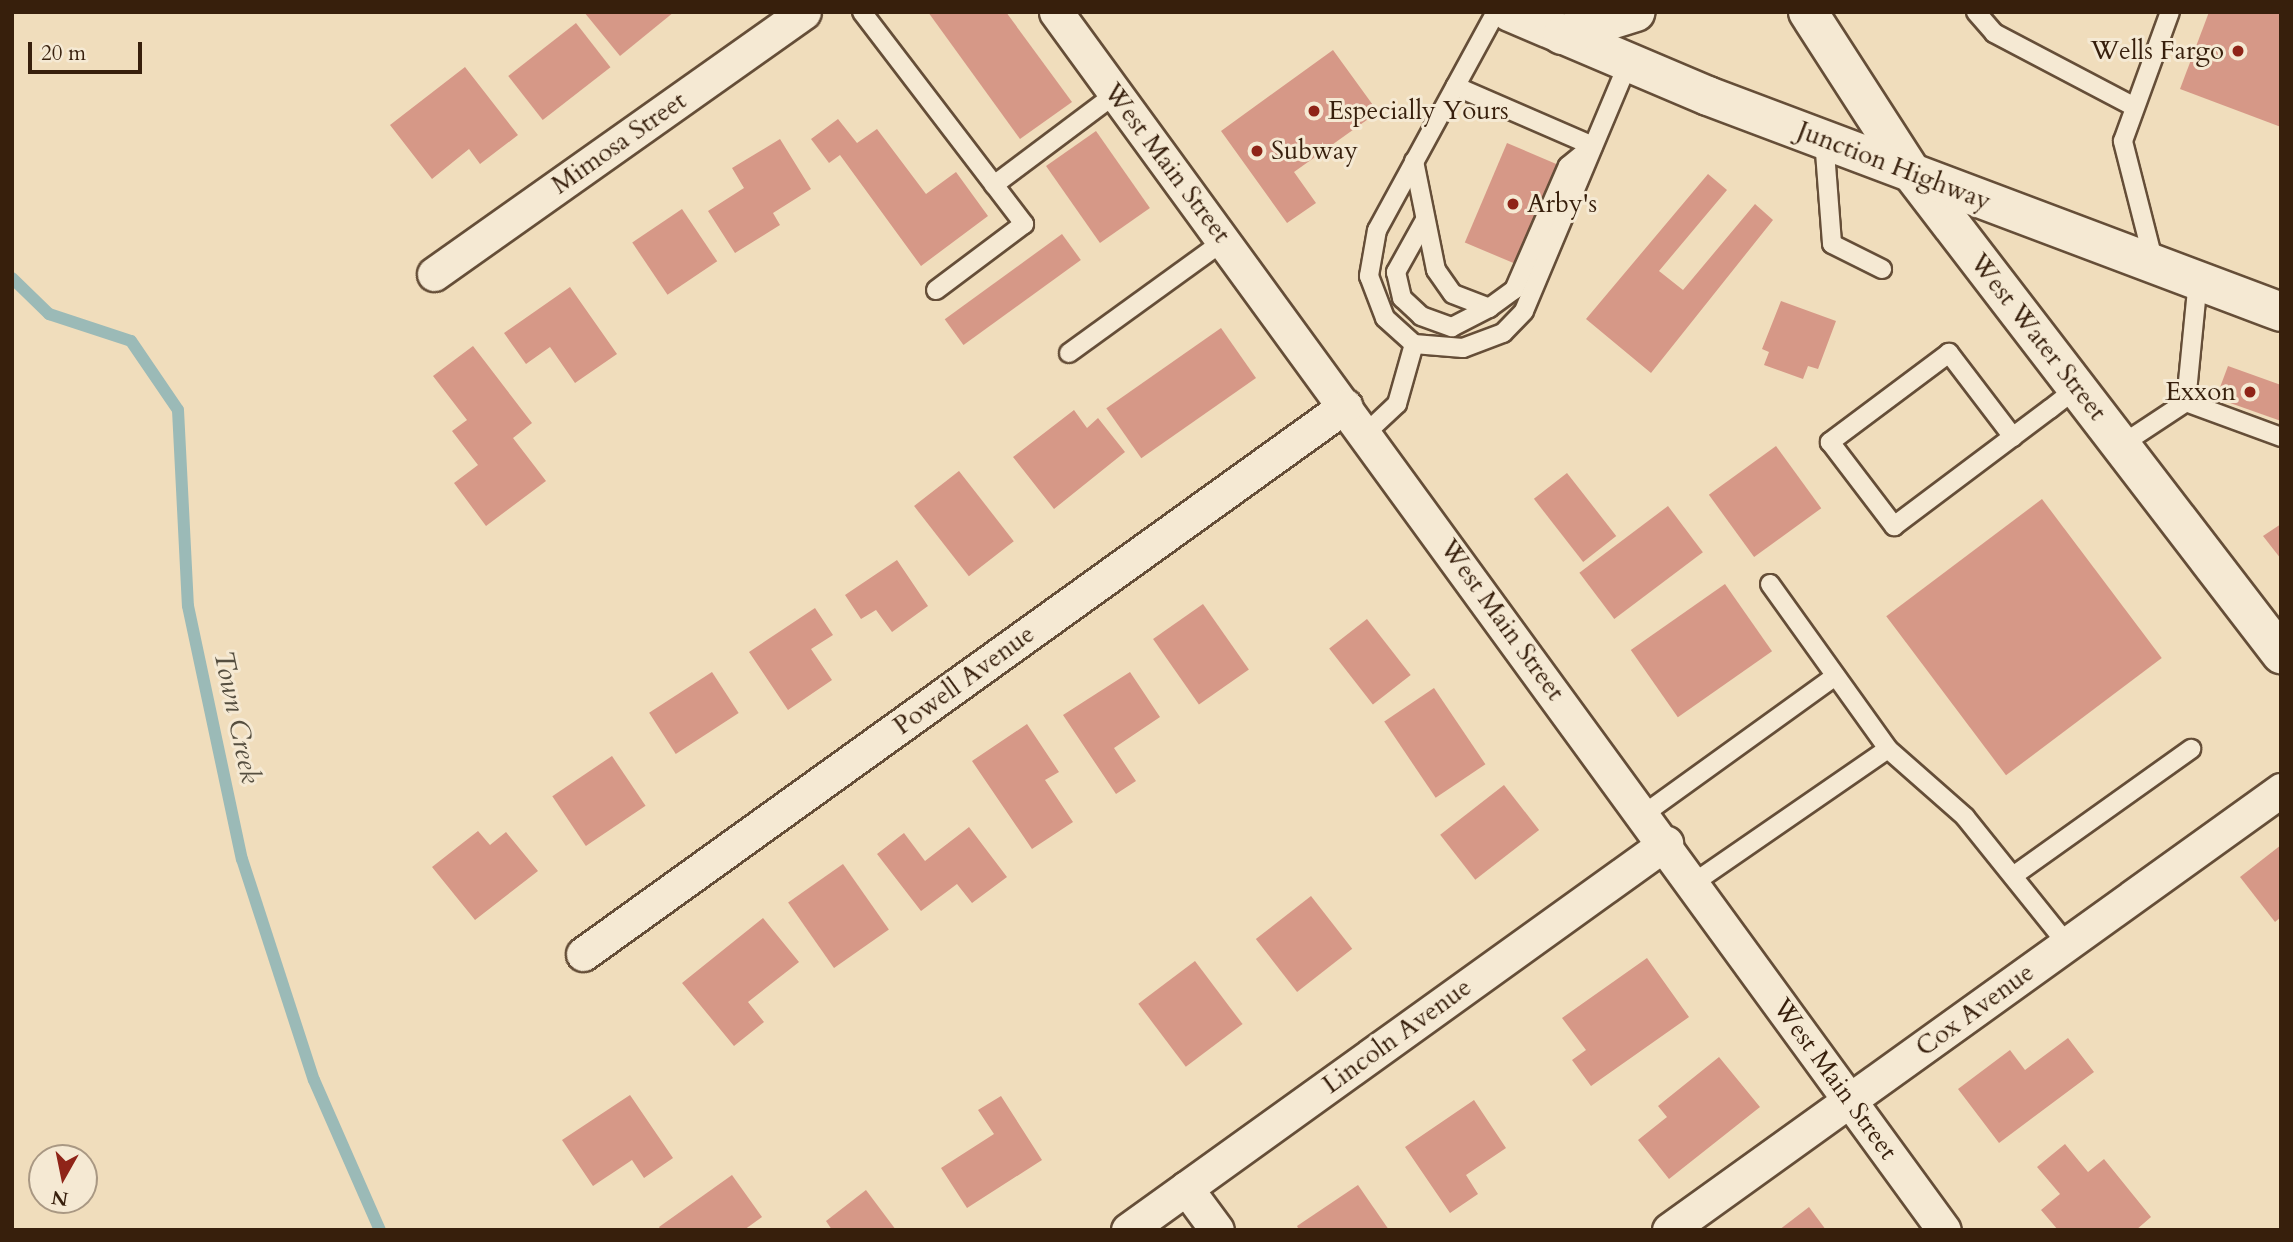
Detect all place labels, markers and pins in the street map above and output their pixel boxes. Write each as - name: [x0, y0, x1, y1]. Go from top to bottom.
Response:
- place label: Wells Fargo: [2090, 35, 2224, 67]
- marker: Wells Fargo: [2230, 43, 2246, 59]
- place label: Especially Yours: [1328, 95, 1509, 127]
- marker: Especially Yours: [1306, 103, 1322, 119]
- place label: Subway: [1271, 135, 1358, 167]
- marker: Subway: [1249, 143, 1265, 159]
- place label: Arby's: [1527, 188, 1597, 220]
- marker: Arby's: [1505, 196, 1521, 212]
- place label: Exxon: [2165, 376, 2236, 408]
- marker: Exxon: [2242, 384, 2258, 400]

